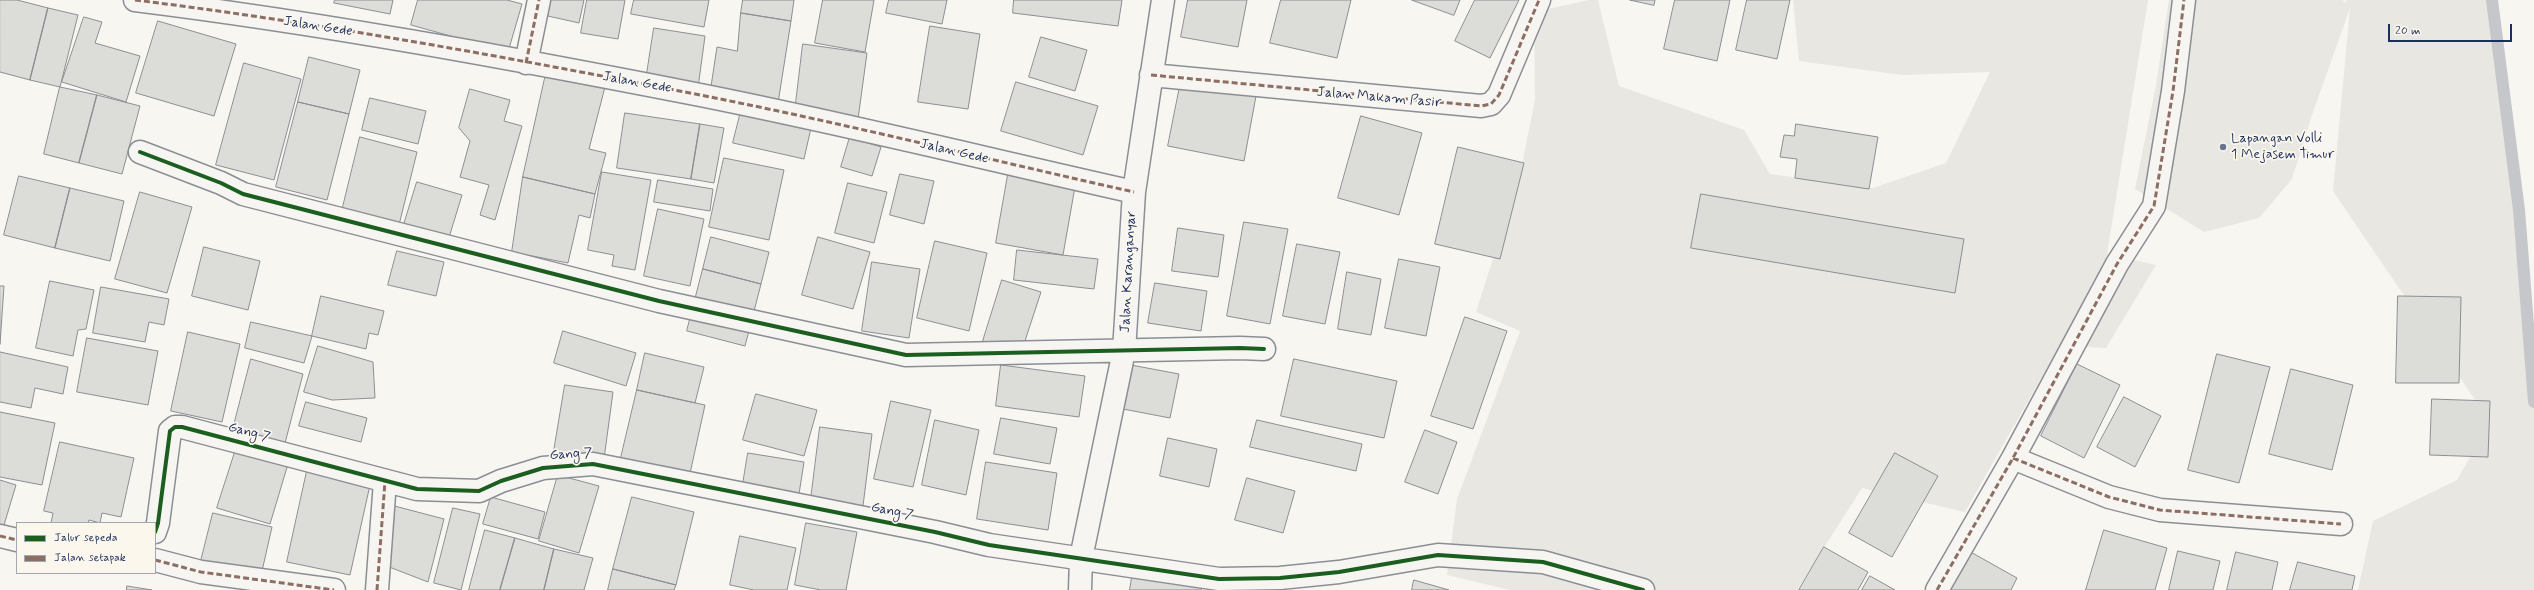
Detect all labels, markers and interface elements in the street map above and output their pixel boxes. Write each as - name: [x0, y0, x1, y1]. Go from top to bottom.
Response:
- street label: Jalan Gede: [282, 13, 354, 41]
- scale bar: [2390, 16, 2514, 42]
- text: 20 m: [2395, 23, 2421, 39]
- street label: Jalan Gede: [601, 69, 673, 97]
- street label: Jalan Makam Pasir: [1316, 84, 1442, 112]
- place label: Lapangan Volli 1 Mejasem Timur: [2231, 131, 2334, 164]
- street label: Jalan Gede: [918, 136, 990, 168]
- marker: Lapangan Volli 1 Mejasem Timur: [2218, 142, 2228, 152]
- street label: Jalan Karanganyar: [1117, 211, 1141, 333]
- street label: Gang 7: [226, 419, 272, 447]
- street label: Gang 7: [549, 445, 593, 465]
- street label: Gang 7: [869, 499, 915, 525]
- legend: [16, 522, 156, 574]
- text: Jalur sepeda: [54, 530, 118, 546]
- text: Jalan setapak: [54, 550, 126, 566]

